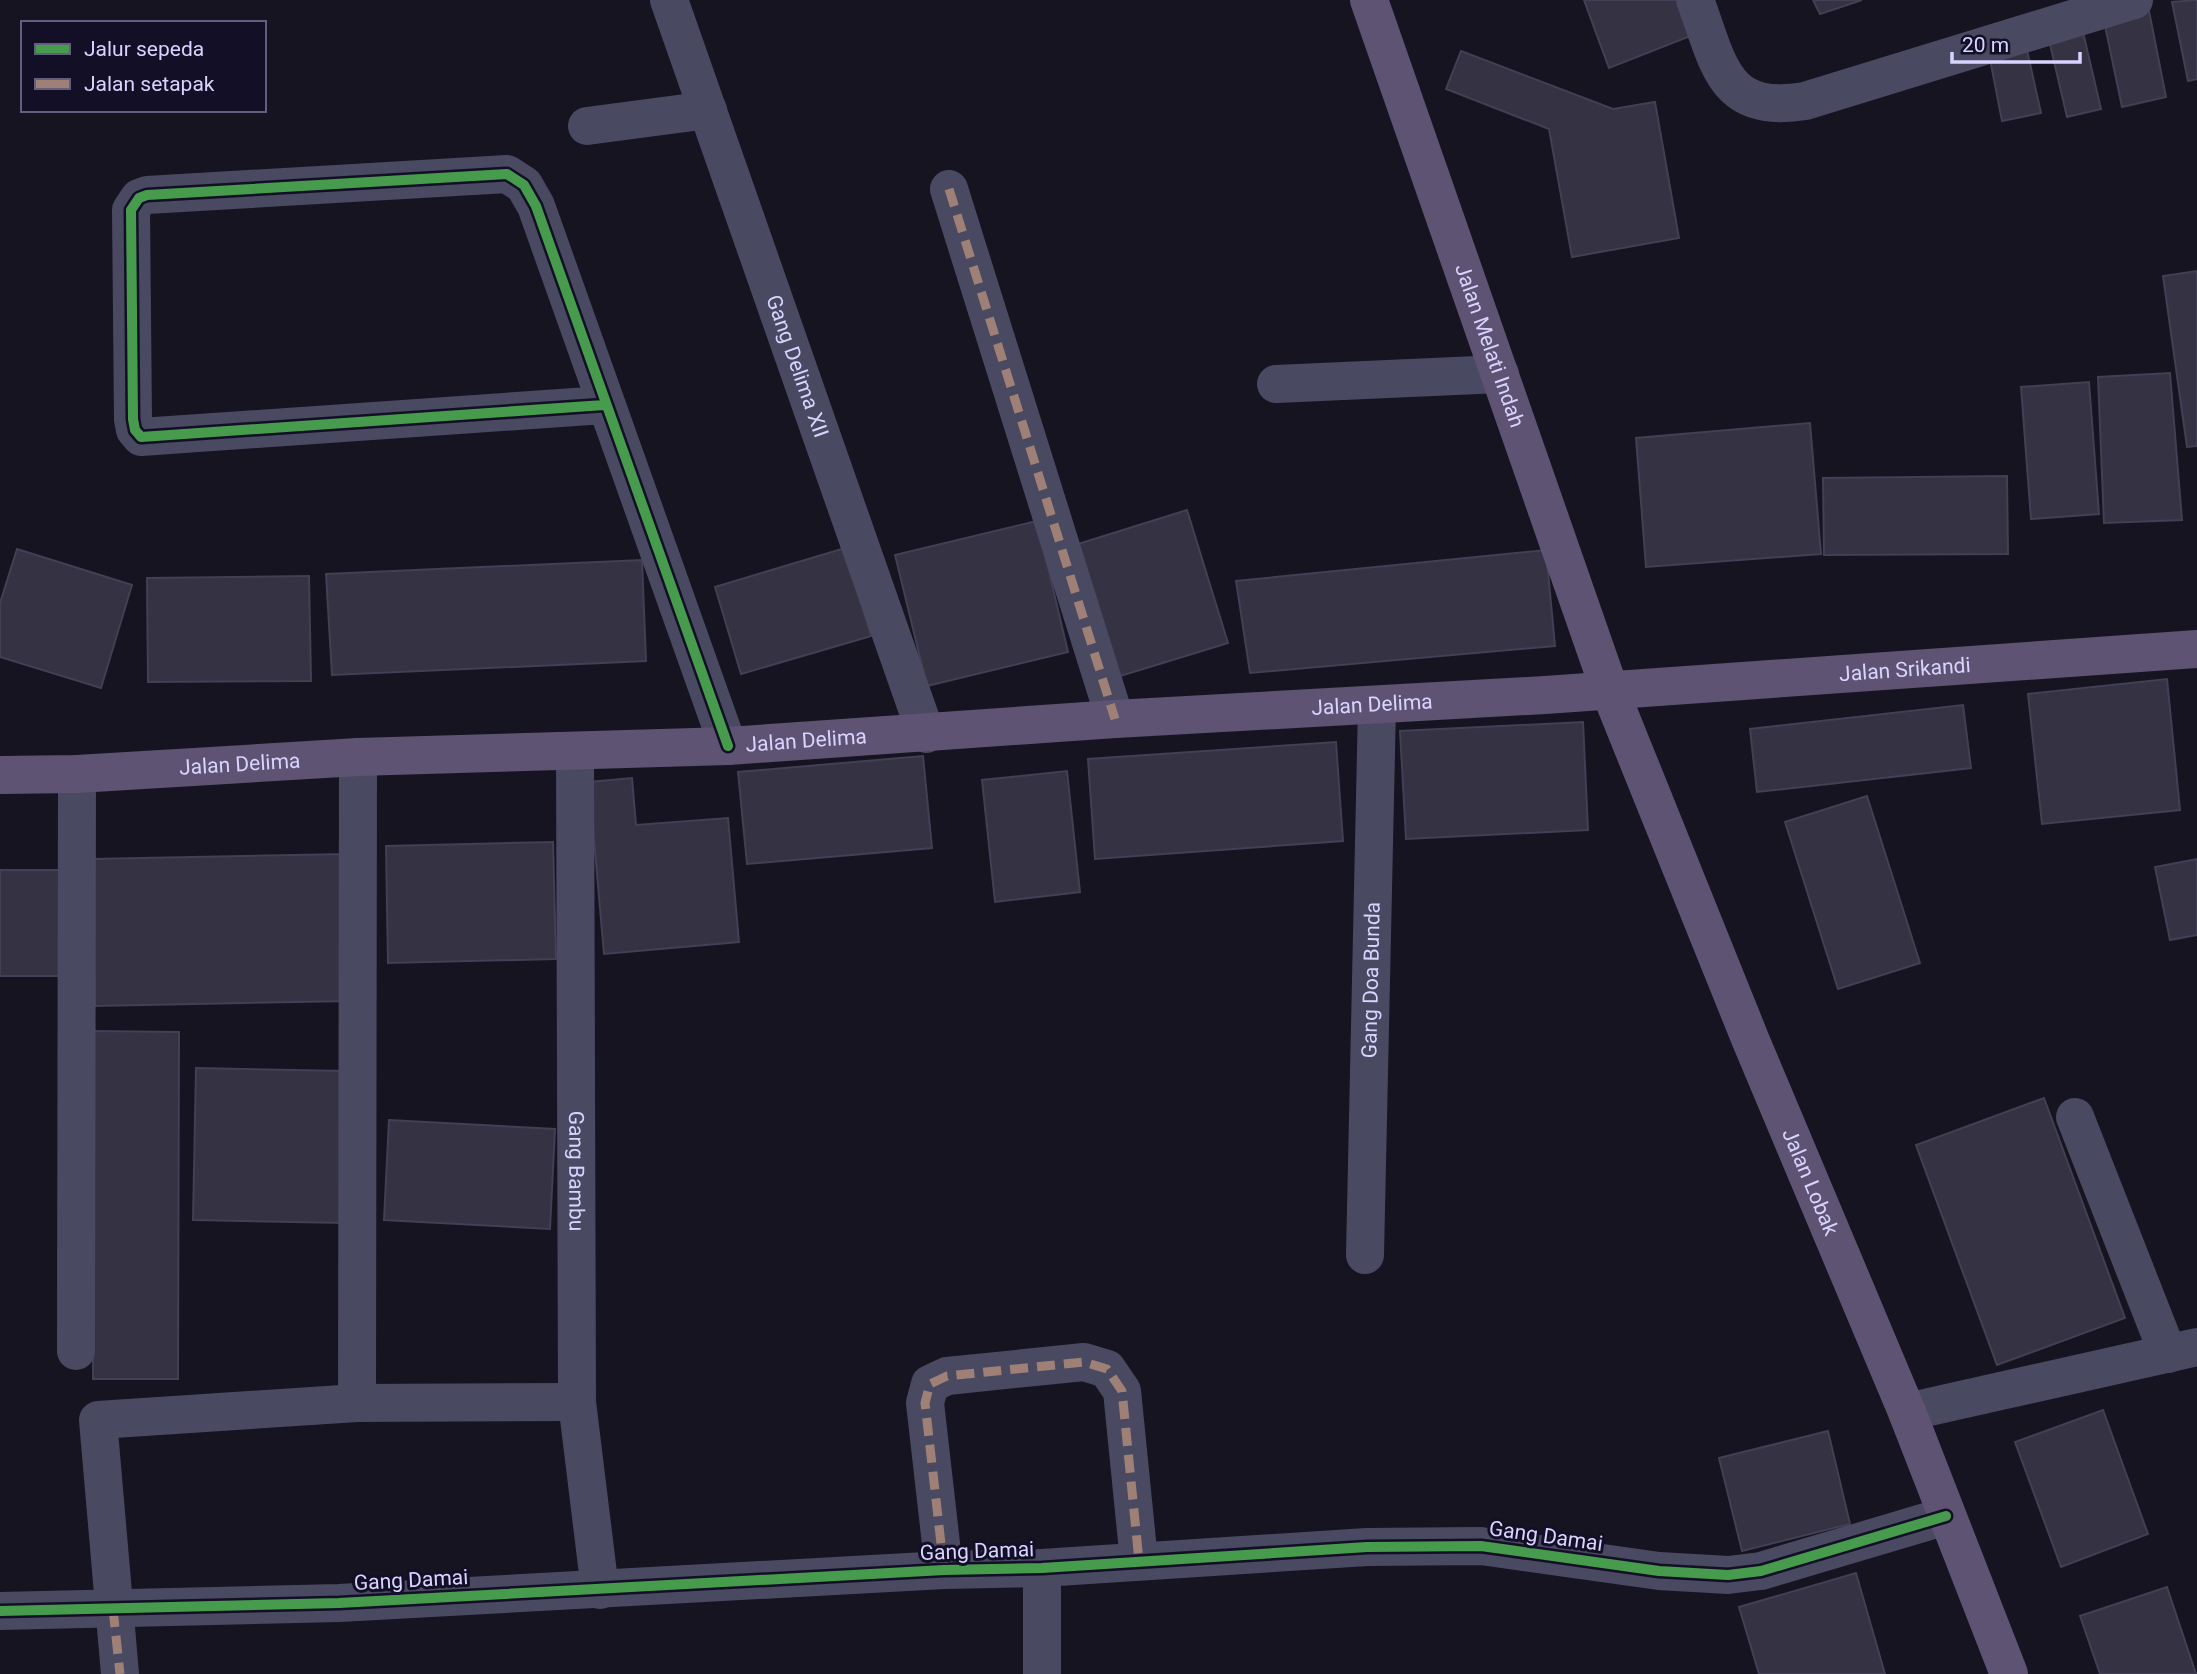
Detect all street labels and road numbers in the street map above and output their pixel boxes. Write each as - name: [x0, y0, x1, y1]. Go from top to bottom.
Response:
- street label: Jalan Melati Indah: [1450, 261, 1529, 431]
- street label: Gang Delima XII: [761, 292, 833, 441]
- street label: Jalan Srikandi: [1838, 653, 1971, 686]
- street label: Jalan Delima: [1311, 689, 1433, 720]
- street label: Jalan Delima: [745, 724, 868, 757]
- street label: Jalan Delima: [178, 749, 301, 780]
- street label: Gang Doa Bunda: [1357, 902, 1385, 1058]
- street label: Gang Bambu: [564, 1111, 588, 1231]
- street label: Jalan Lobak: [1777, 1125, 1843, 1239]
- street label: Gang Damai: [1488, 1516, 1604, 1556]
- street label: Gang Damai: [919, 1537, 1035, 1565]
- street label: Gang Damai: [353, 1565, 469, 1595]

